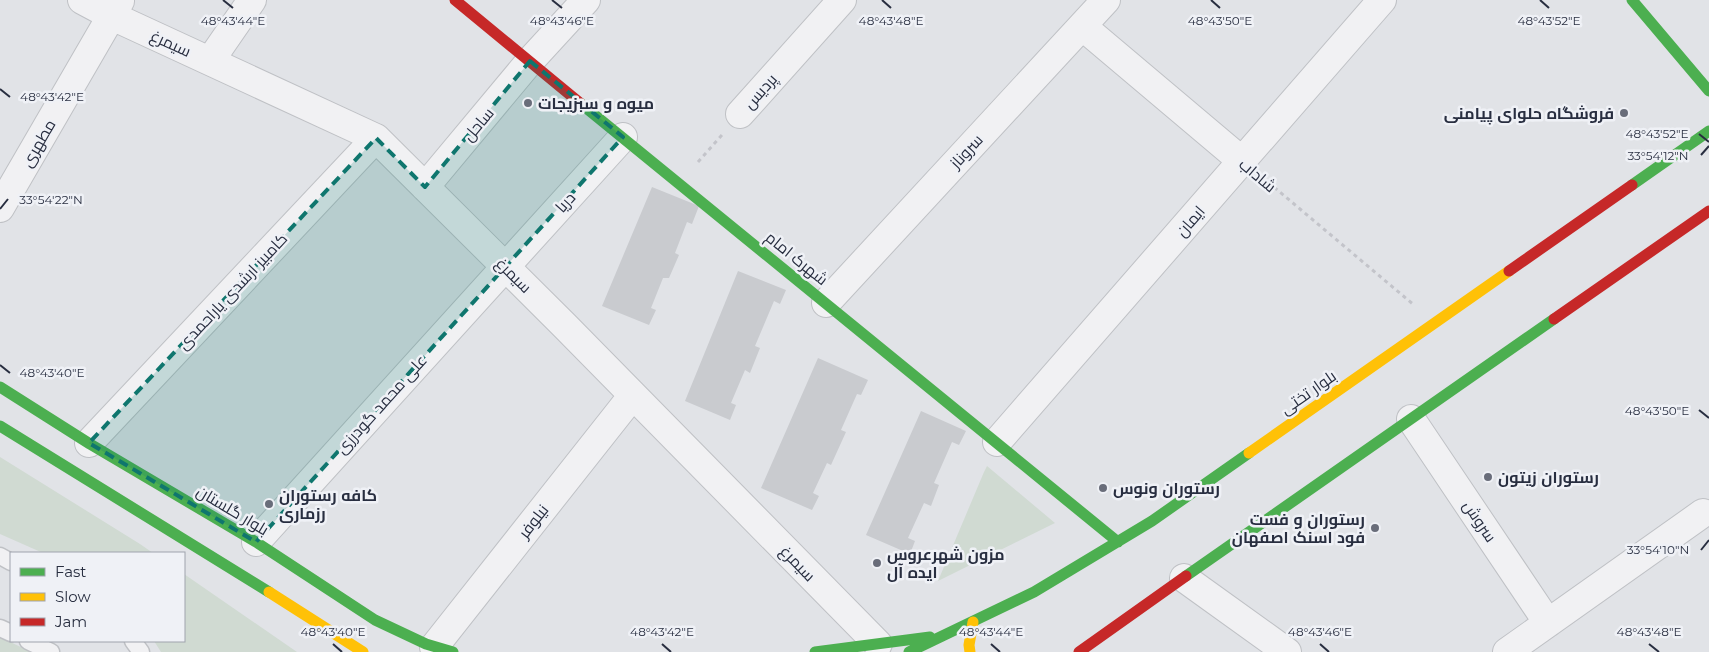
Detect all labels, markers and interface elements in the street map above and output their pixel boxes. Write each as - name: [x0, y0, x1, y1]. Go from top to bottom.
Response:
- text: 48°43'44"E: [201, 13, 265, 28]
- text: 48°43'46"E: [530, 13, 594, 28]
- text: 48°43'48"E: [859, 13, 923, 28]
- text: 48°43'50"E: [1188, 13, 1252, 28]
- text: 48°43'52"E: [1517, 13, 1581, 28]
- street label: سیمرغ: [147, 26, 194, 63]
- street label: پردیس: [740, 69, 783, 114]
- text: 48°43'42"E: [20, 89, 84, 104]
- place label: میوه و سبزیجات: [538, 94, 654, 113]
- marker: میوه و سبزیجات: [522, 97, 534, 109]
- street label: ساحل: [459, 104, 499, 146]
- place label: فروشگاه حلوای پیامنی: [1444, 104, 1614, 125]
- marker: فروشگاه حلوای پیامنی: [1618, 107, 1630, 119]
- street label: مطهری: [17, 116, 61, 171]
- text: 48°43'52"E: [1625, 126, 1689, 141]
- street label: سروناز: [945, 130, 987, 173]
- text: 33°54'12"N: [1627, 148, 1689, 163]
- street label: شاداب: [1235, 154, 1280, 196]
- street label: دریا: [551, 188, 579, 216]
- text: 33°54'22"N: [19, 192, 83, 207]
- street label: ایمان: [1172, 202, 1210, 241]
- street label: شهرک امام: [760, 228, 832, 291]
- street label: کامبیز ارشدی یاراحمدی: [173, 229, 292, 354]
- street label: سیمرغ: [491, 254, 535, 298]
- street label: علی محمد گودرزی: [332, 351, 432, 458]
- text: 48°43'40"E: [19, 365, 85, 380]
- street label: بلوار تختی: [1277, 366, 1340, 419]
- text: 48°43'50"E: [1625, 403, 1689, 418]
- place label: رستوران زیتون: [1498, 468, 1599, 487]
- marker: رستوران زیتون: [1482, 471, 1494, 483]
- place label: رستوران ونوس: [1113, 479, 1220, 498]
- street label: بلوار گلستان: [193, 482, 272, 540]
- marker: رستوران ونوس: [1097, 482, 1109, 494]
- place label: کافه رستوران رزماری: [279, 486, 377, 523]
- street label: سروش: [1458, 497, 1500, 546]
- marker: کافه رستوران رزماری: [263, 498, 275, 510]
- street label: نیلوفر: [514, 501, 552, 543]
- place label: رستوران و فست فود اسنک اصفهان: [1232, 510, 1365, 547]
- marker: رستوران و فست فود اسنک اصفهان: [1369, 522, 1381, 534]
- street label: سیمرغ: [775, 542, 819, 587]
- text: 33°54'10"N: [1627, 542, 1689, 557]
- place label: مزون شهرعروس ایده آل: [887, 545, 1005, 582]
- legend: [10, 552, 185, 642]
- marker: مزون شهرعروس ایده آل: [871, 557, 883, 569]
- text: Fast: [55, 562, 86, 581]
- text: Slow: [55, 587, 91, 606]
- text: Jam: [54, 612, 87, 631]
- text: 48°43'40"E: [300, 624, 366, 639]
- text: 48°43'42"E: [630, 624, 694, 639]
- text: 48°43'44"E: [959, 624, 1023, 639]
- text: 48°43'46"E: [1288, 624, 1352, 639]
- text: 48°43'48"E: [1617, 624, 1681, 639]

